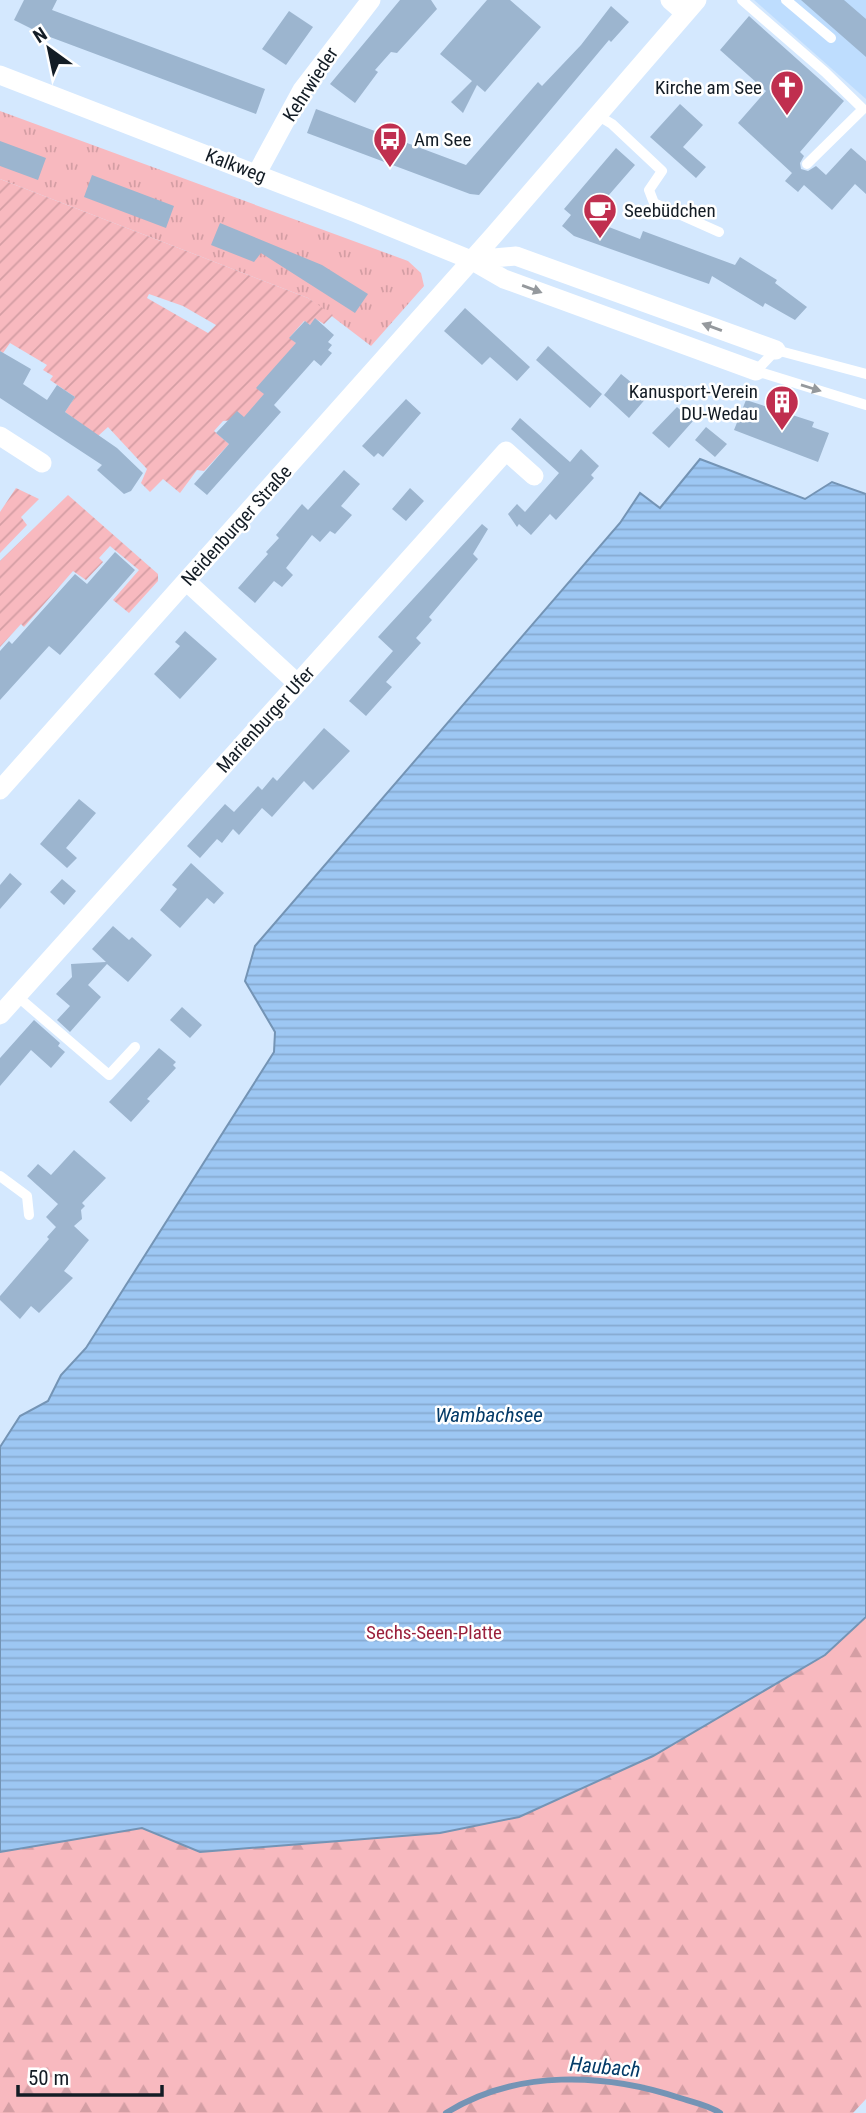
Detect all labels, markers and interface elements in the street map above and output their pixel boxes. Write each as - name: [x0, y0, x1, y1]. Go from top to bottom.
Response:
- north arrow: [14, 14, 84, 84]
- text: N: [29, 22, 51, 48]
- street label: Kehrwieder: [278, 43, 343, 126]
- church icon: Kirche am See: [768, 68, 806, 117]
- place label: Kirche am See: [655, 76, 762, 99]
- bus stop icon: Am See: [371, 120, 409, 169]
- place label: Am See: [414, 128, 471, 151]
- street label: Kalkweg: [202, 143, 269, 187]
- cafe icon: Seebüdchen: [581, 191, 619, 240]
- place label: Seebüdchen: [624, 199, 716, 222]
- one-way arrow: [521, 284, 542, 295]
- one-way arrow: [701, 321, 722, 332]
- place label: Kanusport-Verein DU-Wedau: [629, 380, 758, 425]
- building icon: Kanusport-Verein DU-Wedau: [763, 383, 801, 432]
- one-way arrow: [801, 383, 822, 394]
- street label: Neidenburger Straße: [176, 460, 296, 590]
- street label: Marienburger Ufer: [212, 661, 319, 777]
- water label: Wambachsee: [435, 1403, 543, 1427]
- park label: Sechs-Seen-Platte: [366, 1621, 502, 1644]
- water label: Haubach: [568, 2052, 642, 2082]
- scale bar: [18, 2054, 161, 2098]
- text: 50 m: [28, 2066, 69, 2090]

